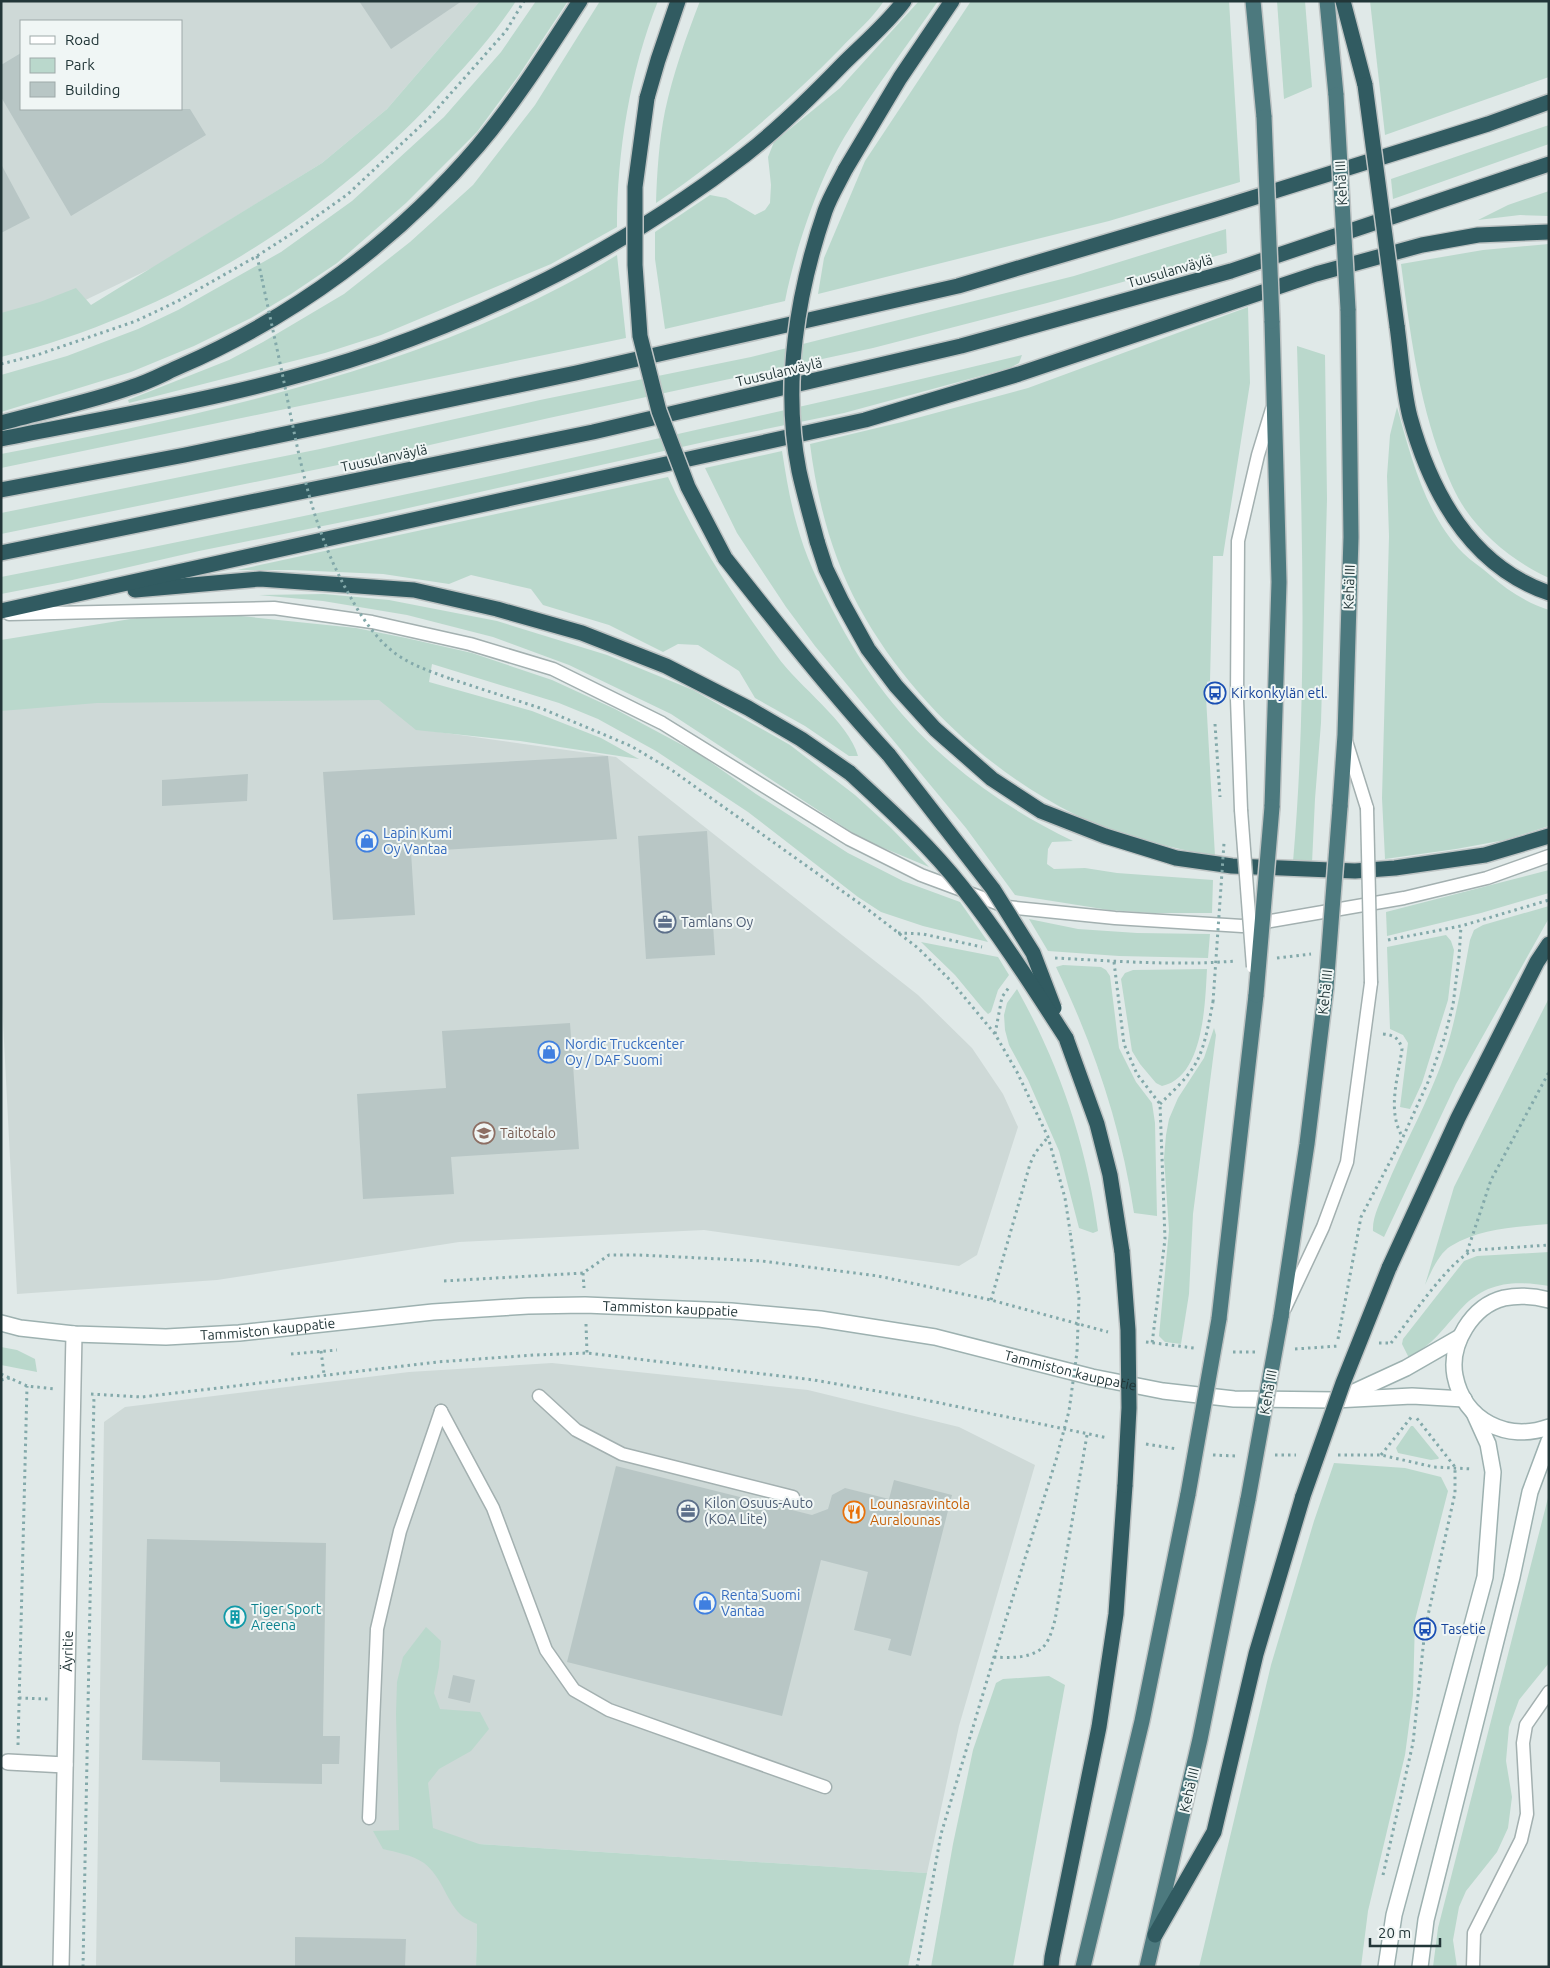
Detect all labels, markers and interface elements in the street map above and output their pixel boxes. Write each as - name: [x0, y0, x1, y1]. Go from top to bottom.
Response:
- legend: [20, 20, 182, 110]
- text: Road: [65, 31, 100, 48]
- text: Park: [65, 56, 95, 73]
- text: Building: [65, 81, 120, 98]
- street label: Kehä III: [1332, 160, 1350, 206]
- street label: Tuusulanväylä: [1126, 251, 1214, 291]
- street label: Tuusulanväylä: [734, 354, 824, 390]
- street label: Tuusulanväylä: [339, 441, 429, 475]
- street label: Kehä III: [1340, 564, 1358, 610]
- bus stop icon: Kirkonkylän etl.: [1203, 681, 1227, 705]
- place label: Kirkonkylän etl.: [1231, 685, 1328, 701]
- place label: Lapin Kumi Oy Vantaa: [383, 825, 452, 857]
- shop icon: Lapin Kumi Oy Vantaa: [355, 829, 379, 853]
- office icon: Tamlans Oy: [653, 910, 677, 934]
- place label: Tamlans Oy: [681, 914, 754, 930]
- street label: Kehä III: [1315, 969, 1335, 1015]
- place label: Nordic Truckcenter Oy / DAF Suomi: [565, 1036, 685, 1068]
- shop icon: Nordic Truckcenter Oy / DAF Suomi: [537, 1040, 561, 1064]
- school or university icon: Taitotalo: [472, 1121, 496, 1145]
- place label: Taitotalo: [500, 1125, 556, 1141]
- street label: Tammiston kauppatie: [602, 1298, 739, 1320]
- street label: Tammiston kauppatie: [200, 1315, 336, 1343]
- street label: Tammiston kauppatie: [1003, 1347, 1138, 1394]
- street label: Kehä III: [1256, 1368, 1280, 1416]
- place label: Kilon Osuus-Auto (KOA Lite): [704, 1495, 813, 1527]
- place label: Lounasravintola Auralounas: [870, 1496, 970, 1528]
- office icon: Kilon Osuus-Auto (KOA Lite): [676, 1499, 700, 1523]
- restaurant icon: Lounasravintola Auralounas: [842, 1500, 866, 1524]
- place label: Renta Suomi Vantaa: [721, 1587, 800, 1619]
- shop icon: Renta Suomi Vantaa: [693, 1591, 717, 1615]
- place label: Tiger Sport Areena: [251, 1601, 322, 1633]
- building icon: Tiger Sport Areena: [223, 1605, 247, 1629]
- bus stop icon: Tasetie: [1413, 1617, 1437, 1641]
- place label: Tasetie: [1441, 1621, 1486, 1637]
- street label: Äyritie: [59, 1630, 76, 1672]
- street label: Kehä III: [1176, 1766, 1202, 1814]
- scale bar: [1370, 1916, 1440, 1948]
- text: 20 m: [1378, 1924, 1411, 1941]

